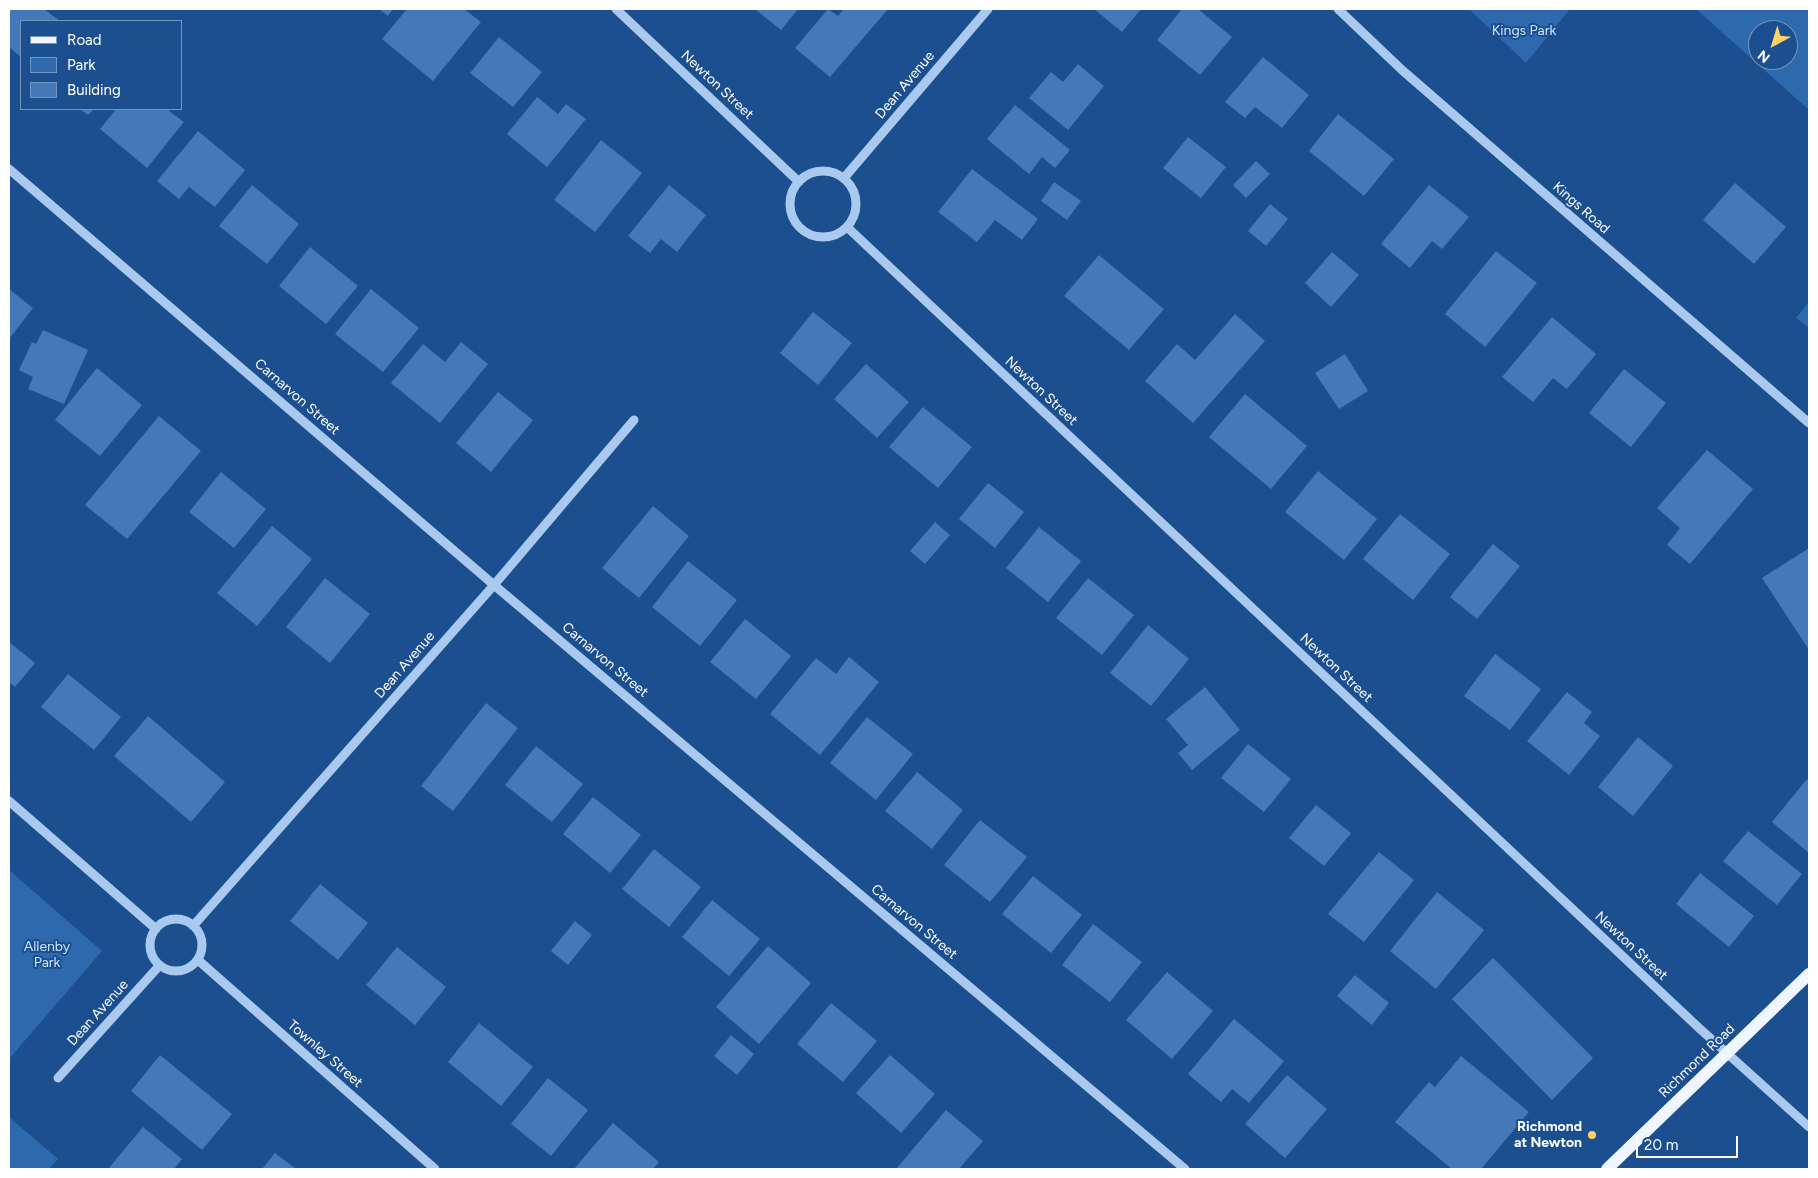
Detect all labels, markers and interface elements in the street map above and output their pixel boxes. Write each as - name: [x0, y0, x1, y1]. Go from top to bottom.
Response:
- legend: [20, 20, 182, 110]
- north arrow: [1748, 20, 1798, 70]
- park label: Kings Park: [1492, 23, 1556, 39]
- text: Road: [67, 31, 102, 49]
- text: N: [1754, 46, 1773, 66]
- street label: Newton Street: [677, 47, 757, 123]
- street label: Dean Avenue: [872, 48, 938, 122]
- text: Park: [67, 56, 96, 74]
- text: Building: [67, 81, 121, 99]
- street label: Kings Road: [1549, 179, 1613, 237]
- street label: Newton Street: [1001, 353, 1081, 429]
- street label: Carnarvon Street: [251, 355, 343, 439]
- street label: Carnarvon Street: [558, 619, 652, 701]
- street label: Dean Avenue: [371, 628, 439, 702]
- street label: Newton Street: [1296, 630, 1376, 706]
- street label: Carnarvon Street: [867, 881, 961, 963]
- street label: Newton Street: [1591, 908, 1671, 984]
- park label: Allenby Park: [24, 939, 70, 972]
- street label: Dean Avenue: [64, 977, 132, 1049]
- street label: Townley Street: [284, 1017, 366, 1091]
- street label: Richmond Road: [1656, 1021, 1738, 1101]
- place label: Richmond at Newton: [1514, 1119, 1582, 1152]
- scale bar: [1638, 1126, 1740, 1158]
- marker: Richmond at Newton: [1586, 1129, 1598, 1141]
- text: 20 m: [1644, 1136, 1678, 1154]

